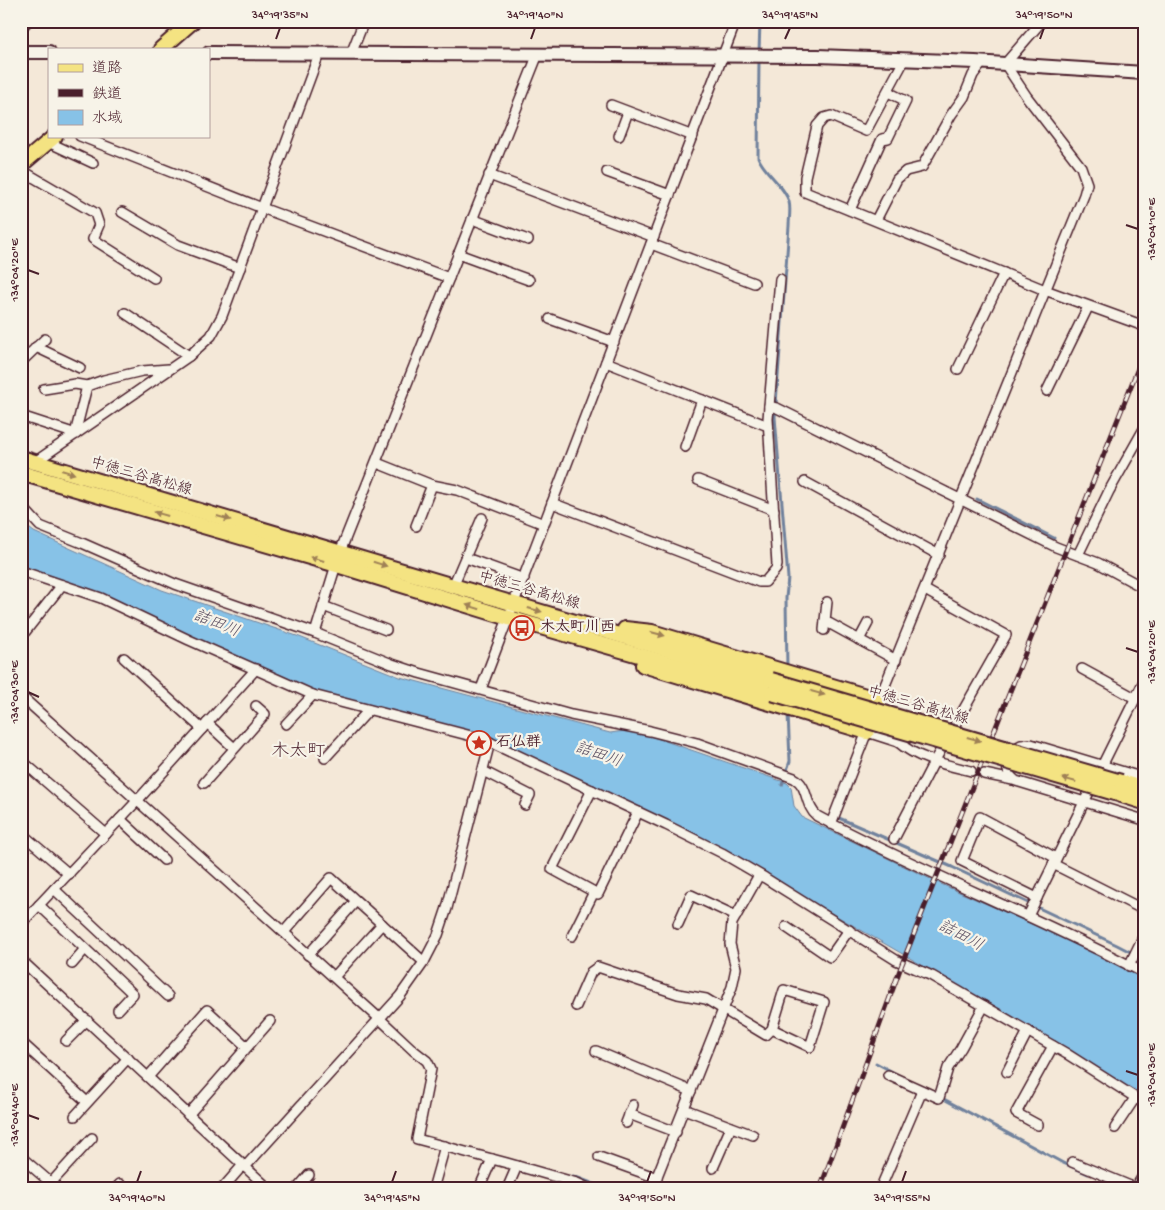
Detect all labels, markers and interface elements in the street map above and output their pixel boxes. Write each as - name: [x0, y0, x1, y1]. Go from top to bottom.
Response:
- text: 34°19'35"N: [251, 9, 308, 23]
- text: 34°19'40"N: [506, 9, 563, 23]
- text: 34°19'45"N: [761, 9, 818, 23]
- text: 34°19'50"N: [1014, 9, 1073, 23]
- legend: [48, 48, 210, 138]
- text: 道路: [92, 60, 122, 78]
- text: 鉄道: [92, 86, 122, 104]
- text: 水域: [92, 109, 122, 128]
- text: 134°04'10"E: [1146, 198, 1160, 261]
- text: 134°04'20"E: [9, 238, 23, 302]
- street label: 中徳三谷高松線: [88, 453, 194, 500]
- one-way arrow: [61, 469, 76, 477]
- one-way arrow: [154, 510, 169, 518]
- one-way arrow: [217, 514, 232, 522]
- one-way arrow: [310, 555, 325, 563]
- one-way arrow: [372, 560, 387, 568]
- street label: 中徳三谷高松線: [476, 567, 582, 614]
- one-way arrow: [465, 602, 480, 610]
- water label: 詰田川: [190, 606, 242, 643]
- one-way arrow: [528, 607, 543, 615]
- bus stop icon: 木太町川西: [509, 615, 535, 641]
- place label: 木太町川西: [540, 618, 615, 637]
- text: 134°04'20"E: [1146, 620, 1160, 684]
- one-way arrow: [650, 630, 665, 638]
- text: 134°04'30"E: [9, 660, 23, 725]
- street label: 中徳三谷高松線: [865, 682, 971, 729]
- one-way arrow: [811, 690, 826, 698]
- place icon: 石仏群: [466, 730, 492, 756]
- place label: 石仏群: [496, 733, 541, 752]
- one-way arrow: [967, 736, 982, 744]
- water label: 詰田川: [572, 738, 624, 773]
- district label: 木太町: [271, 741, 325, 763]
- one-way arrow: [1061, 775, 1076, 783]
- water label: 詰田川: [934, 916, 986, 957]
- text: 134°04'30"E: [1146, 1043, 1160, 1108]
- text: 134°04'40"E: [9, 1083, 23, 1147]
- text: 34°19'40"N: [108, 1192, 165, 1206]
- text: 34°19'45"N: [363, 1192, 420, 1206]
- text: 34°19'50"N: [617, 1192, 676, 1206]
- text: 34°19'55"N: [873, 1192, 930, 1206]

